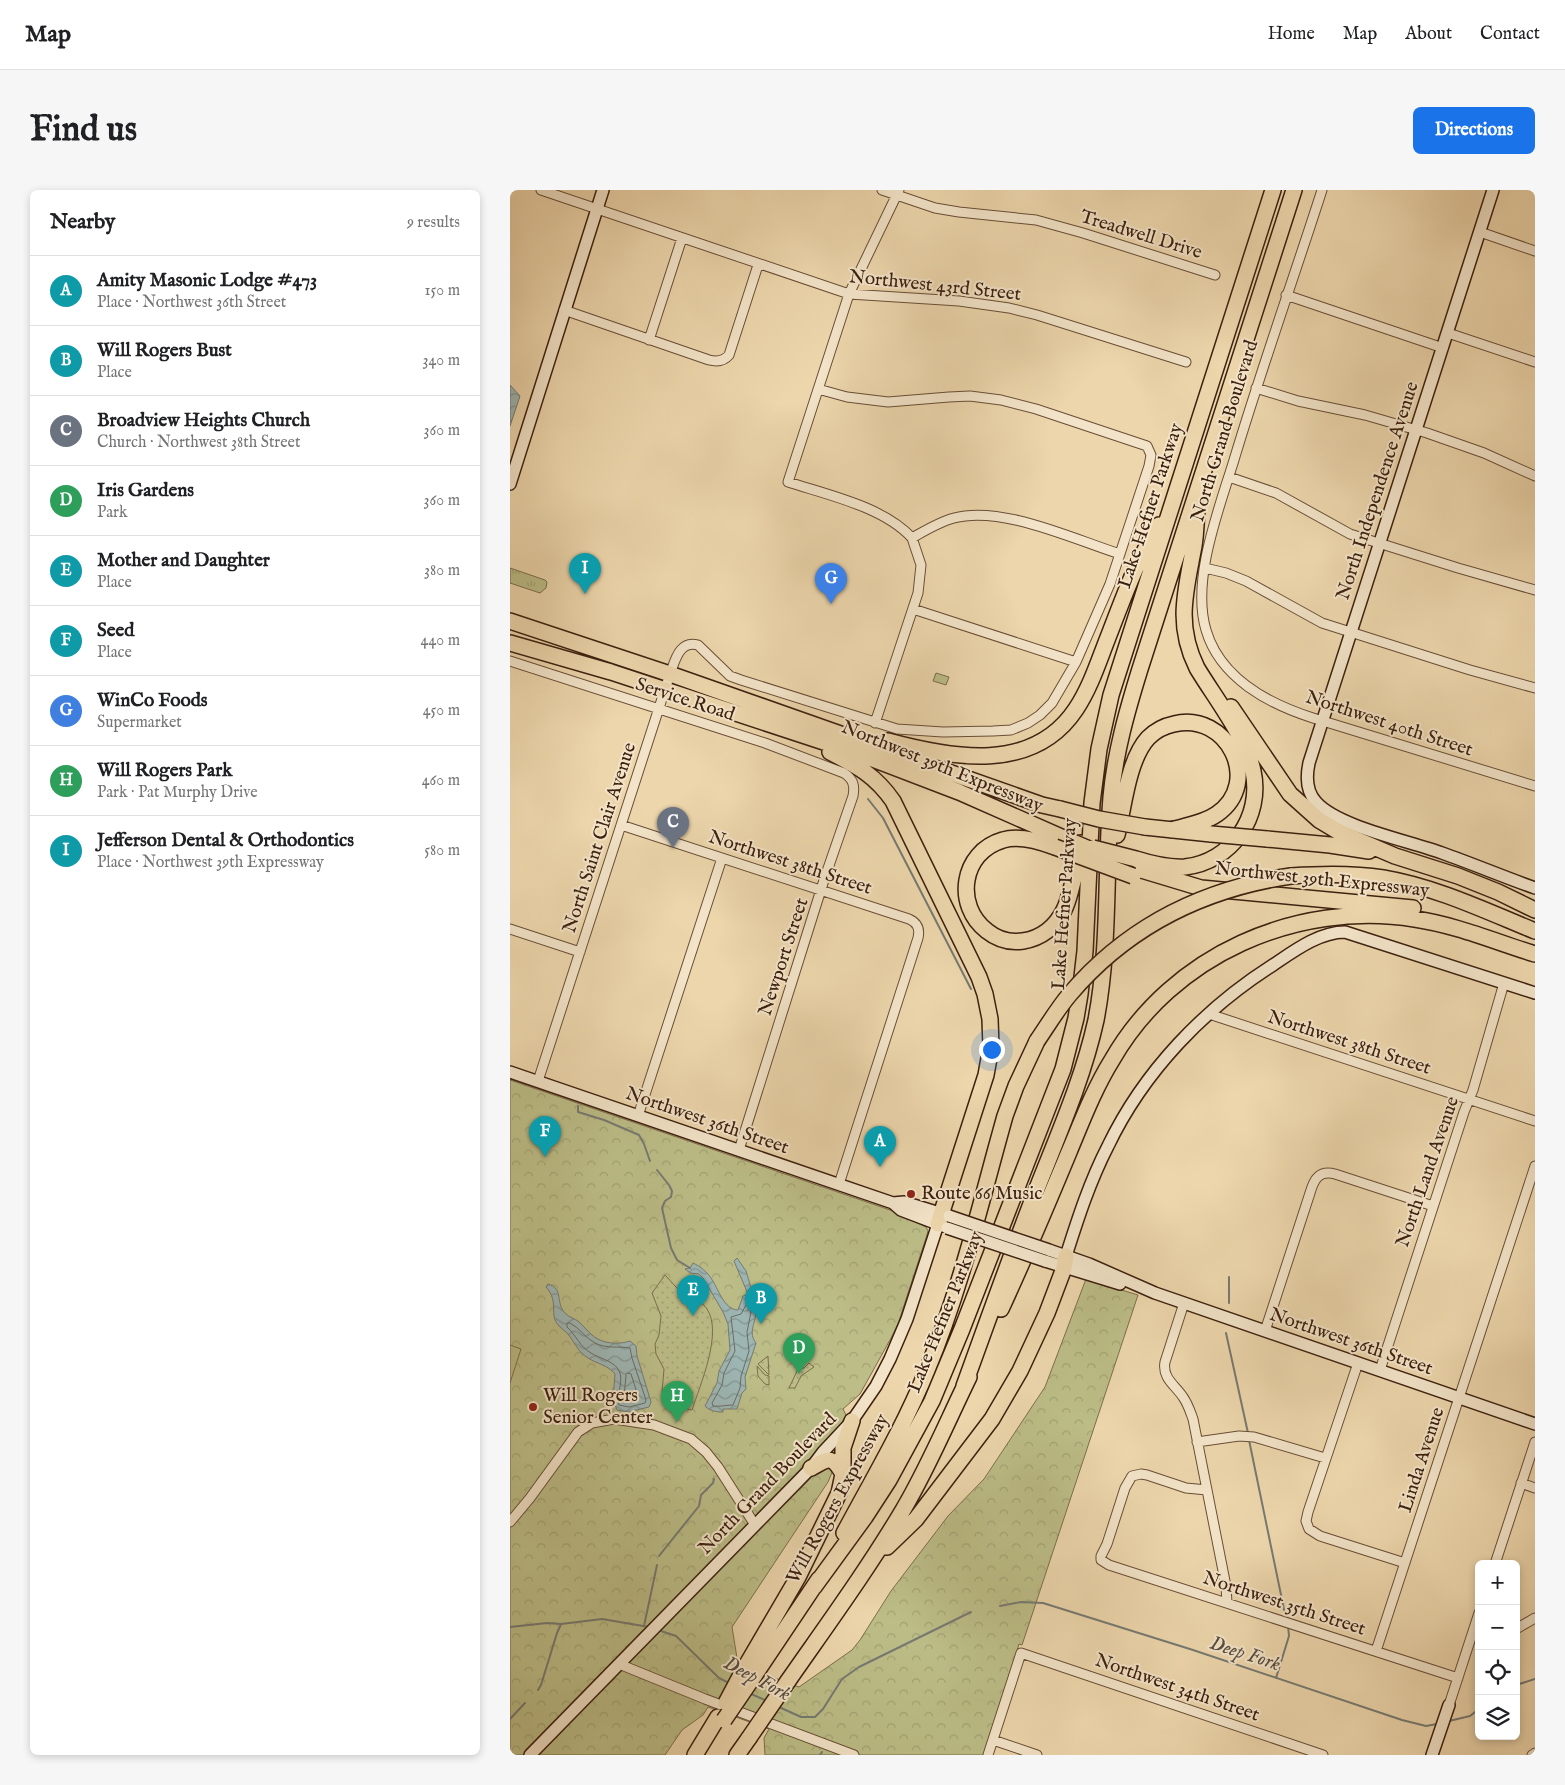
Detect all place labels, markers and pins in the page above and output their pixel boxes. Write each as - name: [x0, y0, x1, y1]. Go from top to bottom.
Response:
- pin: I: [569, 553, 601, 594]
- pin: G: [815, 563, 847, 604]
- pin: C: [657, 807, 689, 848]
- pin: F: [529, 1116, 561, 1157]
- pin: A: [864, 1126, 896, 1167]
- place label: Route 66 Music: [921, 1182, 1042, 1206]
- marker: Route 66 Music: [905, 1188, 917, 1200]
- pin: E: [677, 1275, 709, 1316]
- pin: B: [745, 1283, 777, 1324]
- pin: D: [783, 1333, 815, 1374]
- pin: H: [661, 1381, 693, 1422]
- place label: Will Rogers Senior Center: [543, 1384, 652, 1430]
- marker: Will Rogers Senior Center: [527, 1401, 539, 1413]

